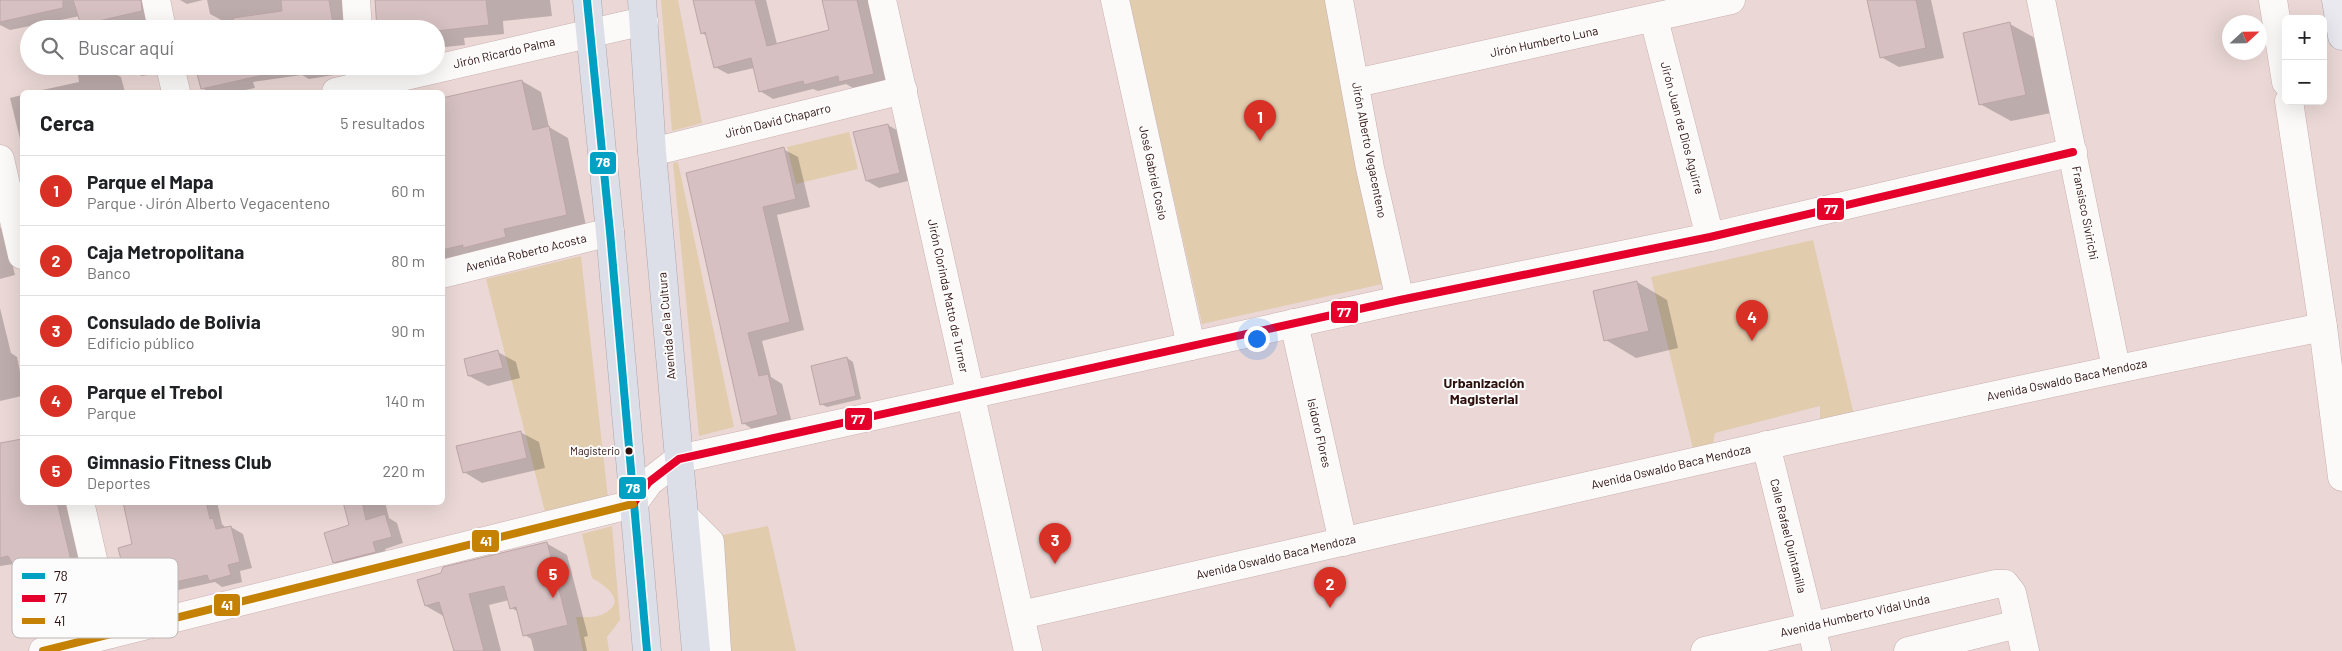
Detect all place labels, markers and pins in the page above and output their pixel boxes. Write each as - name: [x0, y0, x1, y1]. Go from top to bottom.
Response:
- pin: 1: [1244, 100, 1276, 141]
- pin: 4: [1736, 300, 1768, 341]
- place label: Magisterio: [570, 444, 620, 457]
- marker: Magisterio: [624, 446, 634, 456]
- pin: 3: [1039, 523, 1071, 564]
- pin: 5: [537, 557, 569, 598]
- pin: 2: [1314, 567, 1346, 608]

